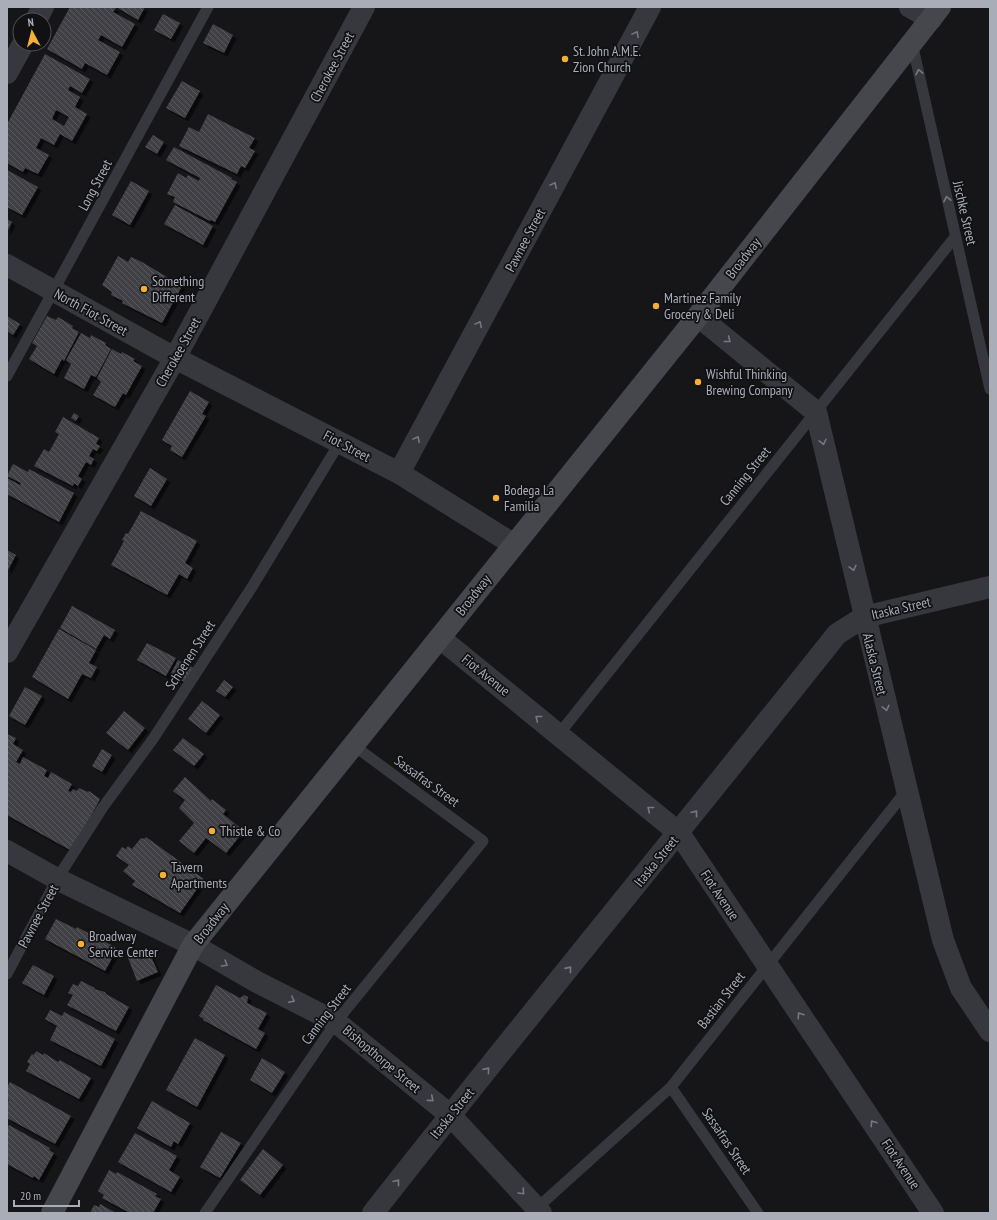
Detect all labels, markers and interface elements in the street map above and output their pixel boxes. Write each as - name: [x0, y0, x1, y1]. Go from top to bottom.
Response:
- north arrow: [12, 12, 52, 52]
- text: N: [27, 15, 35, 29]
- street label: Cherokee Street: [306, 29, 358, 105]
- one-way arrow: [631, 31, 638, 38]
- place label: St. John A.M.E. Zion Church: [573, 42, 641, 76]
- marker: St. John A.M.E. Zion Church: [560, 54, 570, 64]
- one-way arrow: [915, 69, 923, 75]
- street label: Long Street: [74, 156, 116, 214]
- street label: Jischke Street: [949, 178, 981, 247]
- one-way arrow: [549, 182, 557, 189]
- one-way arrow: [943, 196, 951, 202]
- street label: Pawnee Street: [501, 205, 549, 275]
- street label: Broadway: [721, 233, 765, 282]
- place label: Something Different: [152, 272, 204, 306]
- street label: North Fiot Street: [51, 284, 131, 340]
- marker: Something Different: [139, 284, 149, 294]
- place label: Martinez Family Grocery & Deli: [664, 289, 742, 323]
- marker: Martinez Family Grocery & Deli: [651, 301, 661, 311]
- street label: Cherokee Street: [151, 314, 205, 390]
- one-way arrow: [474, 321, 482, 329]
- one-way arrow: [724, 336, 731, 343]
- place label: Wishful Thinking Brewing Company: [706, 365, 794, 399]
- marker: Wishful Thinking Brewing Company: [693, 377, 703, 387]
- street label: Fiot Street: [320, 426, 374, 466]
- one-way arrow: [413, 436, 420, 443]
- one-way arrow: [818, 439, 826, 445]
- street label: Canning Street: [716, 443, 775, 509]
- place label: Bodega La Familia: [504, 481, 554, 515]
- marker: Bodega La Familia: [491, 493, 501, 503]
- one-way arrow: [848, 565, 856, 572]
- street label: Broadway: [451, 570, 495, 619]
- street label: Itaska Street: [870, 592, 933, 624]
- street label: Schoenen Street: [161, 617, 219, 693]
- street label: Alaska Street: [859, 631, 891, 697]
- street label: Fiot Avenue: [458, 650, 514, 700]
- one-way arrow: [882, 705, 890, 712]
- one-way arrow: [536, 716, 543, 723]
- street label: Sassafras Street: [391, 751, 463, 811]
- one-way arrow: [647, 807, 654, 814]
- one-way arrow: [690, 811, 697, 818]
- place label: Thistle & Co: [220, 822, 280, 840]
- marker: Thistle & Co: [207, 826, 217, 836]
- street label: Itaska Street: [630, 832, 682, 890]
- place label: Tavern Apartments: [171, 858, 227, 892]
- street label: Fiot Avenue: [697, 866, 743, 924]
- marker: Tavern Apartments: [158, 870, 168, 880]
- street label: Pawnee Street: [14, 881, 62, 951]
- street label: Broadway: [189, 898, 233, 947]
- place label: Broadway Service Center: [89, 927, 158, 961]
- marker: Broadway Service Center: [76, 939, 86, 949]
- one-way arrow: [221, 959, 228, 966]
- one-way arrow: [564, 966, 571, 973]
- street label: Bastian Street: [693, 968, 749, 1032]
- street label: Canning Street: [297, 980, 355, 1048]
- one-way arrow: [287, 995, 295, 1002]
- one-way arrow: [797, 1012, 805, 1019]
- street label: Bishopthorpe Street: [339, 1021, 425, 1097]
- one-way arrow: [482, 1067, 489, 1074]
- street label: Itaska Street: [426, 1084, 478, 1142]
- one-way arrow: [426, 1095, 433, 1102]
- street label: Sassafras Street: [698, 1104, 756, 1178]
- one-way arrow: [870, 1120, 877, 1127]
- street label: Fiot Avenue: [878, 1135, 924, 1193]
- one-way arrow: [393, 1180, 400, 1187]
- scale bar: [14, 1182, 79, 1208]
- one-way arrow: [517, 1187, 524, 1195]
- text: 20 m: [20, 1188, 41, 1203]

